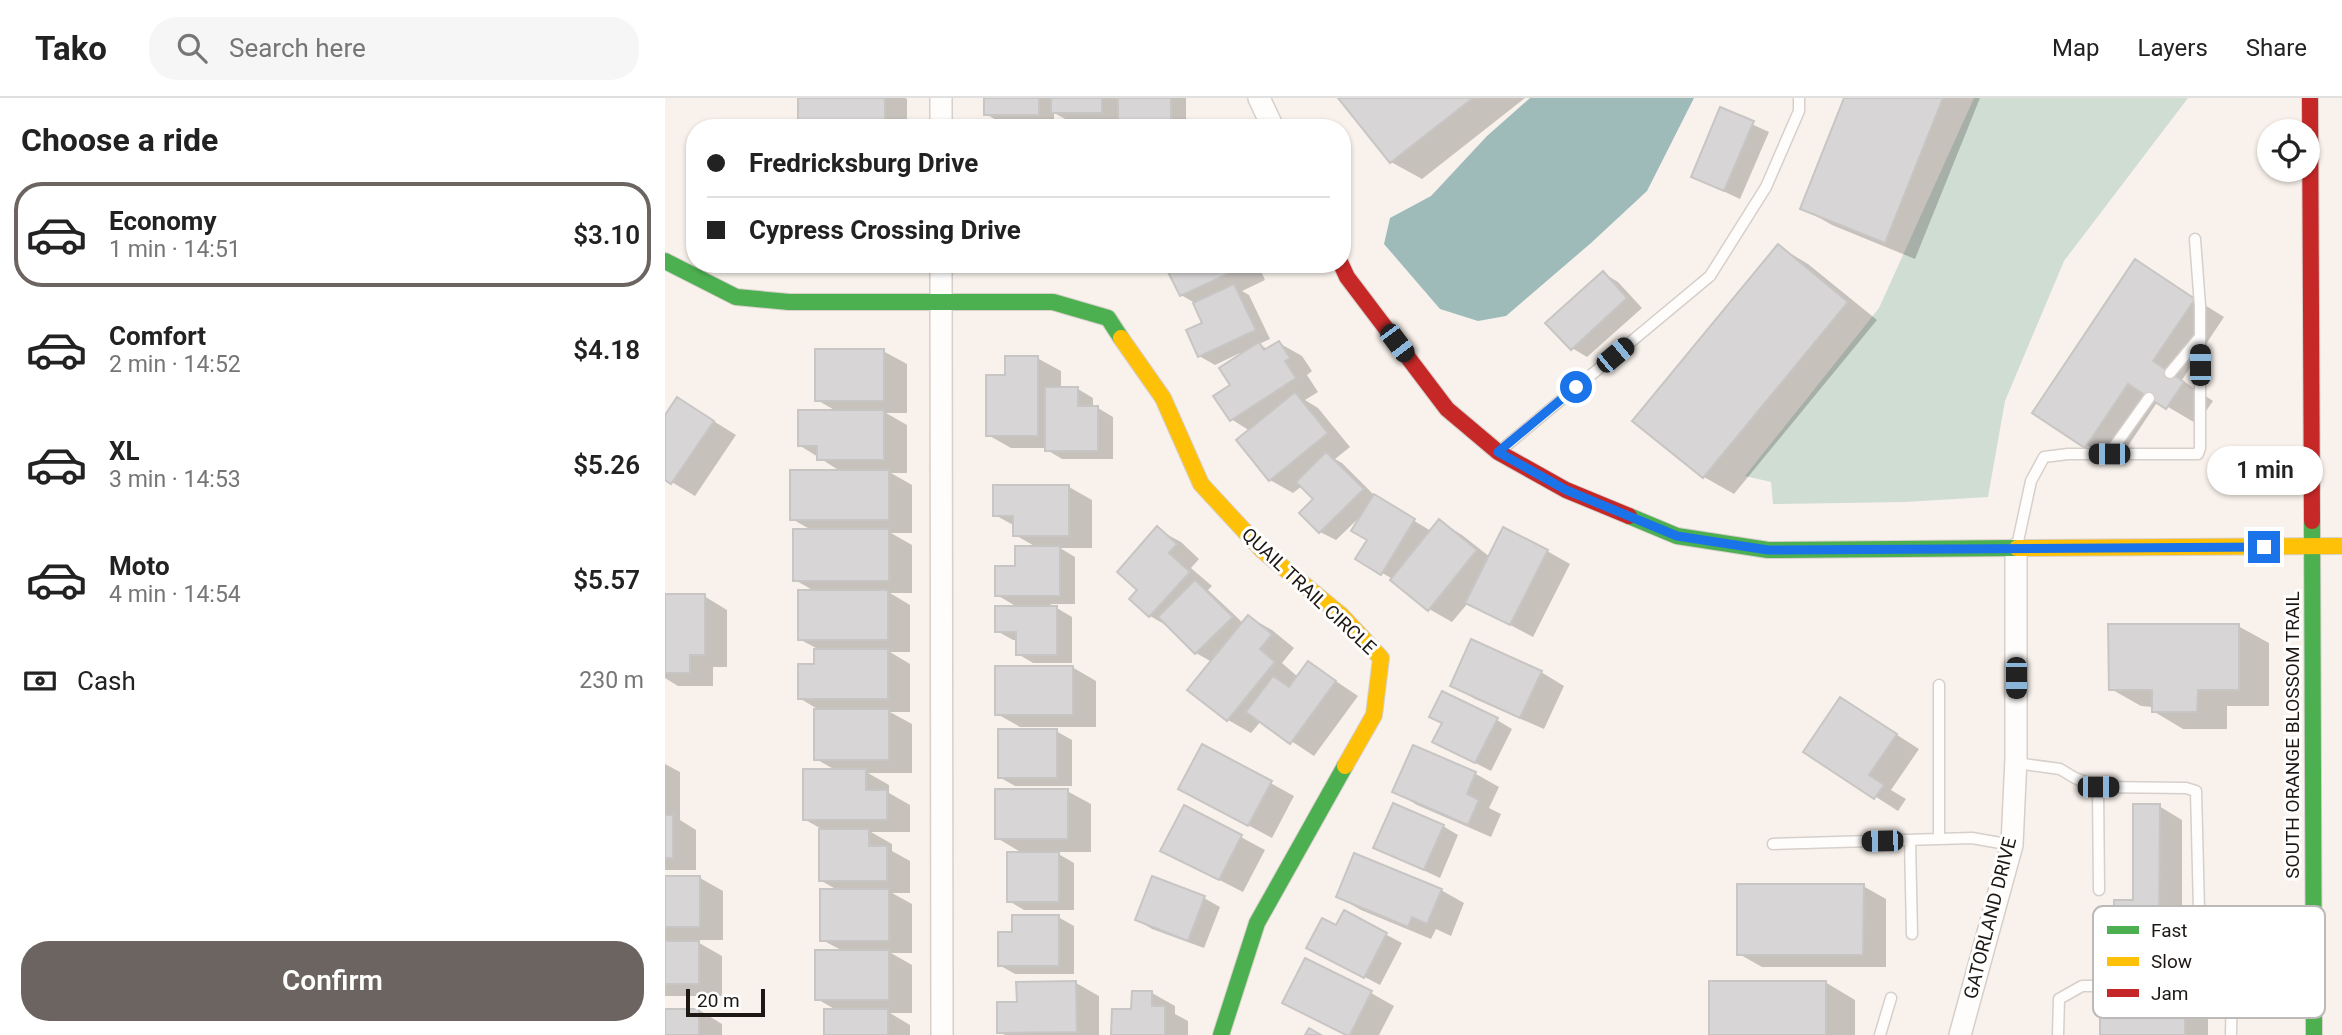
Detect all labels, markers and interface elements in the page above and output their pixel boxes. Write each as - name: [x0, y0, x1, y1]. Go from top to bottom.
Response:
- search box: [149, 17, 639, 80]
- text: Tako: [35, 29, 107, 68]
- icon: search: [173, 29, 211, 67]
- text: Search here: [229, 33, 366, 63]
- text: Map: [2052, 34, 2100, 62]
- text: Layers: [2138, 34, 2208, 62]
- text: Share: [2246, 34, 2307, 62]
- map controls: [2257, 119, 2320, 182]
- button: locate: [2257, 119, 2320, 182]
- text: Choose a ride: [21, 121, 218, 159]
- text: Fredricksburg Drive: [749, 148, 978, 178]
- icon: car: [25, 203, 88, 266]
- text: Economy: [109, 206, 216, 236]
- text: Cypress Crossing Drive: [749, 215, 1021, 245]
- text: $3.10: [573, 220, 640, 250]
- text: 1 min · 14:51: [109, 236, 241, 263]
- icon: car: [25, 318, 88, 381]
- car: [1376, 320, 1419, 366]
- text: Comfort: [109, 321, 206, 351]
- car: [1593, 333, 1638, 377]
- text: $4.18: [573, 335, 640, 365]
- car: [2190, 344, 2211, 386]
- text: 2 min · 14:52: [109, 351, 241, 378]
- route start: [1560, 371, 1592, 403]
- icon: car: [25, 433, 88, 496]
- text: XL: [109, 436, 140, 466]
- car: [2089, 444, 2131, 465]
- callout: 1 min: [2206, 446, 2322, 494]
- text: $5.26: [573, 450, 640, 480]
- text: 1 min: [2236, 457, 2294, 484]
- text: 3 min · 14:53: [109, 466, 241, 493]
- street label: QUAIL TRAIL CIRCLE: [1237, 523, 1381, 659]
- route end: [2248, 531, 2280, 563]
- icon: car: [25, 548, 88, 611]
- text: Moto: [109, 551, 170, 581]
- text: $5.57: [573, 565, 640, 595]
- text: 4 min · 14:54: [109, 581, 241, 608]
- street label: SOUTH ORANGE BLOSSOM TRAIL: [2281, 591, 2304, 879]
- car: [2006, 657, 2027, 699]
- icon: cash: [21, 662, 59, 700]
- text: Cash: [77, 666, 136, 696]
- text: 230 m: [579, 667, 644, 694]
- car: [2078, 777, 2120, 798]
- car: [1861, 830, 1904, 852]
- street label: GATORLAND DRIVE: [1959, 835, 2021, 1001]
- legend: [2093, 906, 2325, 1018]
- text: Fast: [2151, 919, 2188, 942]
- button: Confirm: [21, 941, 644, 1021]
- text: Slow: [2151, 950, 2192, 973]
- text: Jam: [2151, 982, 2188, 1005]
- scale bar: [686, 986, 765, 1018]
- text: 20 m: [697, 989, 740, 1012]

